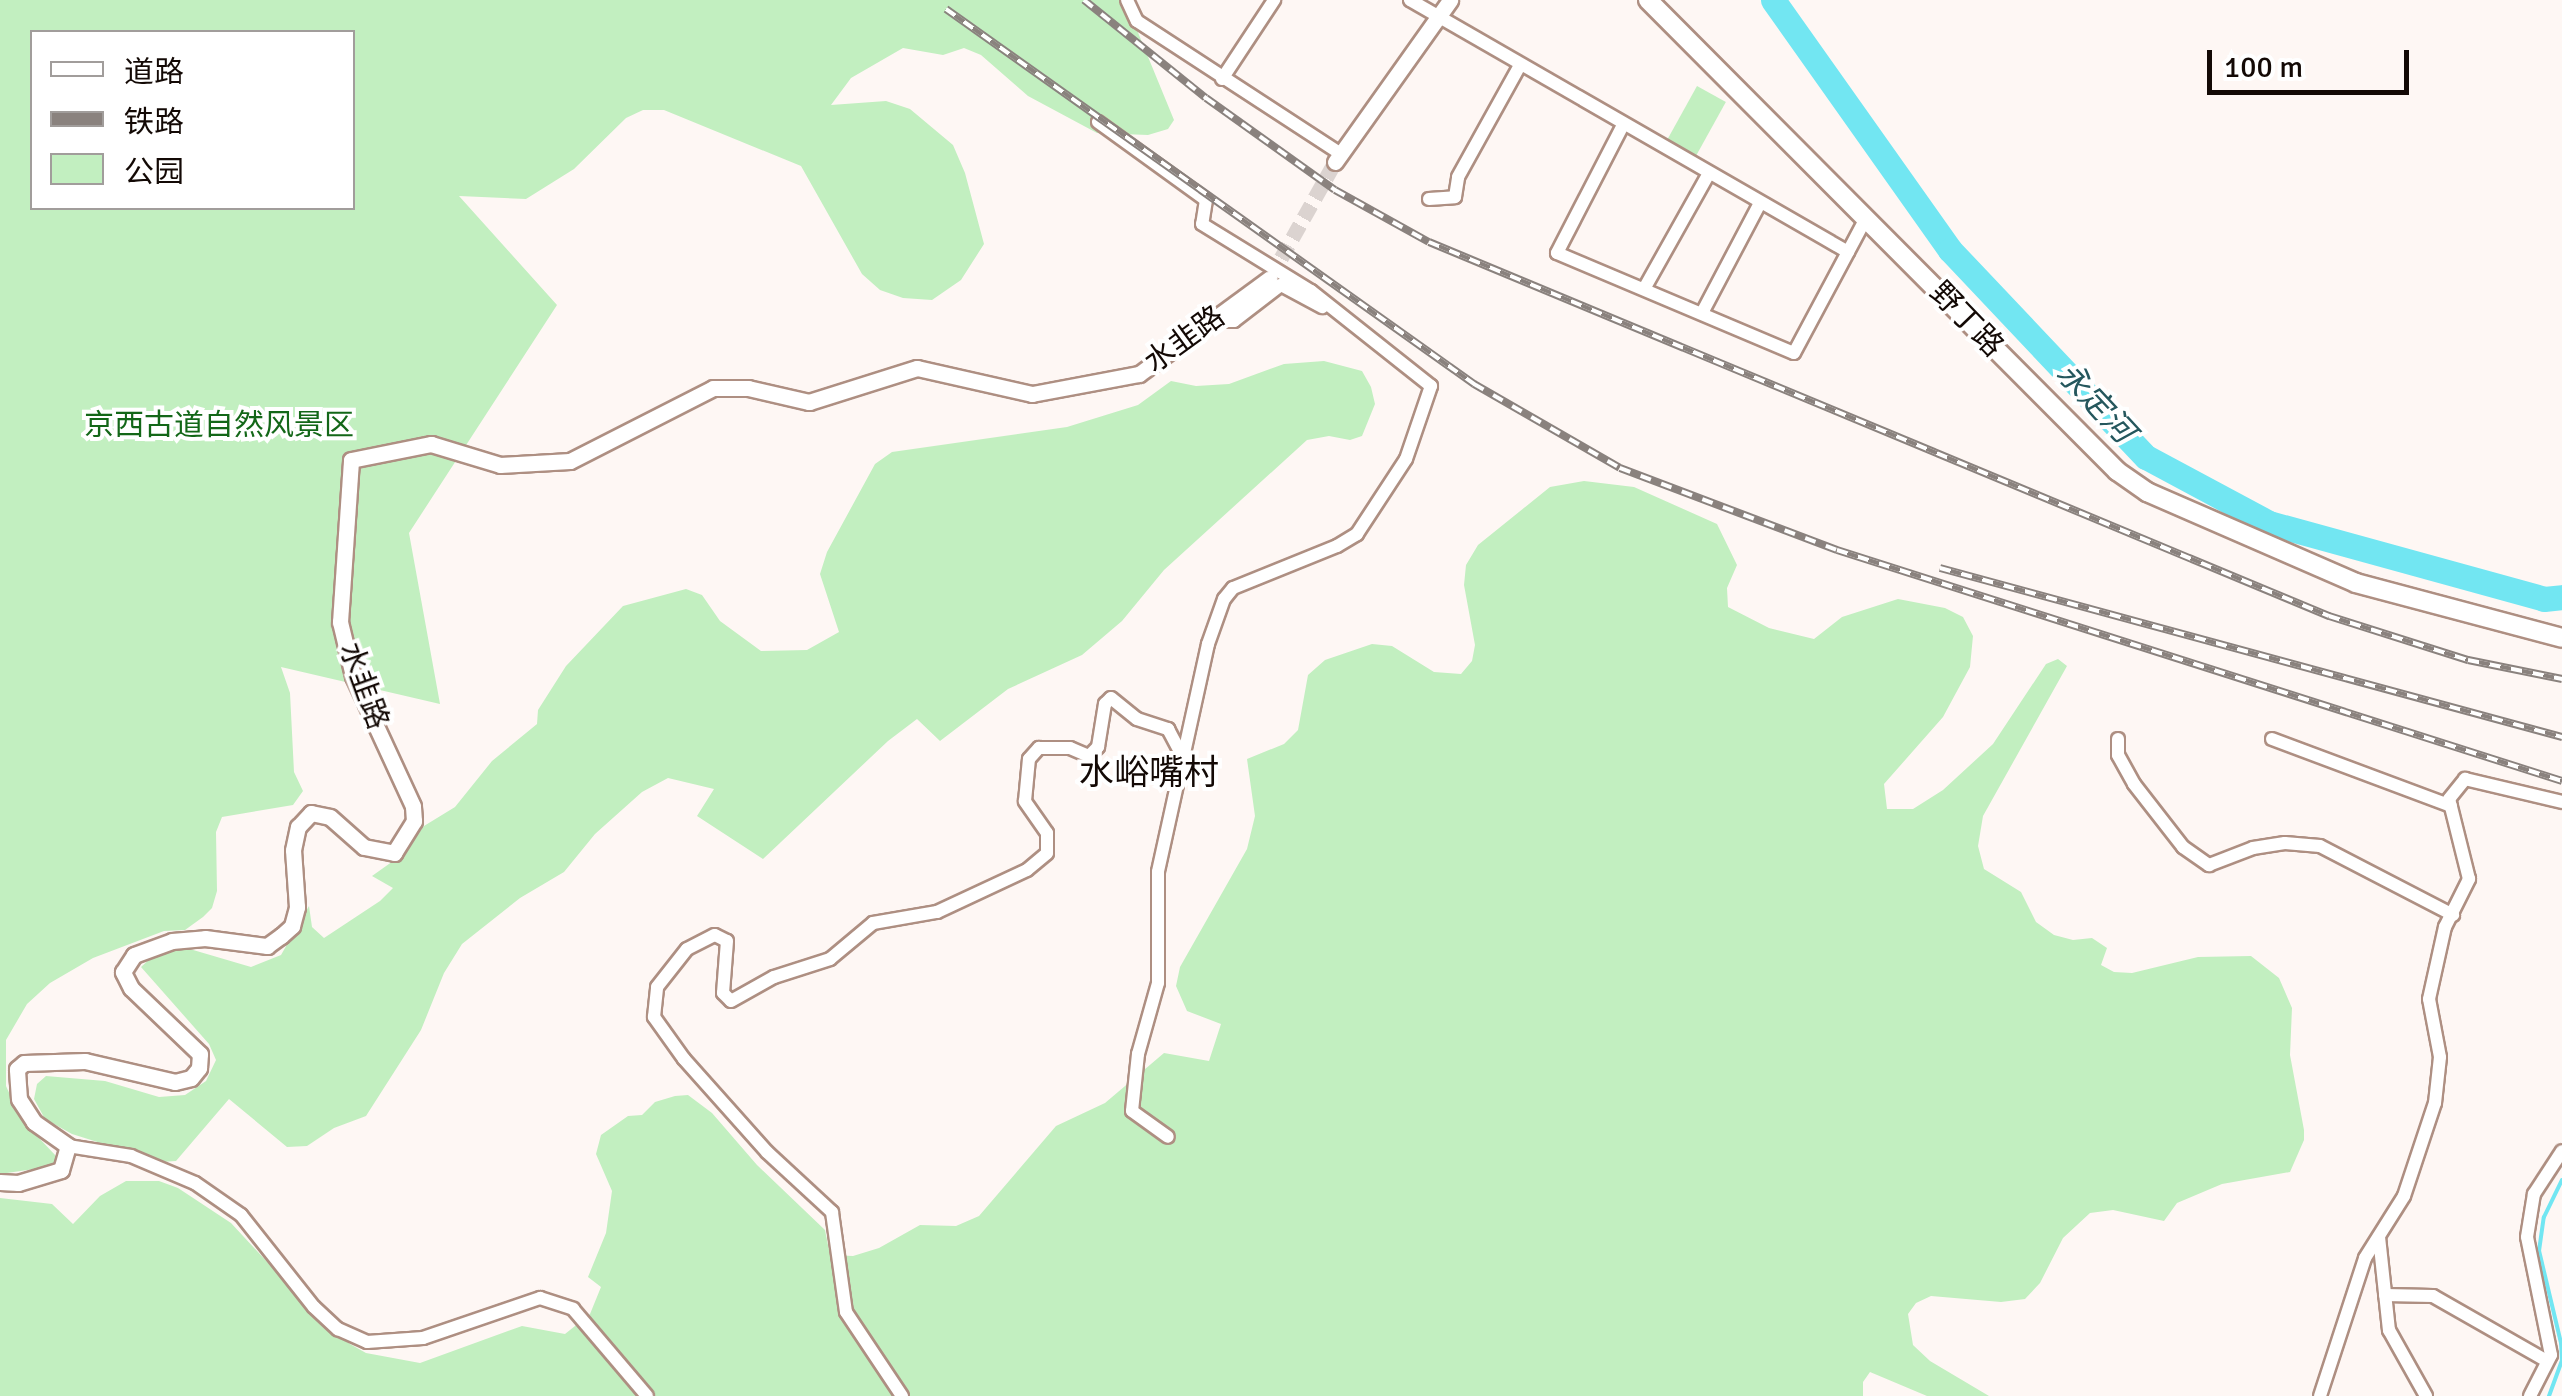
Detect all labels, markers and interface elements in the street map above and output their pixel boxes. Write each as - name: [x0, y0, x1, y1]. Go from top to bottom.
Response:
- legend: [30, 30, 355, 210]
- scale bar: [2212, 30, 2414, 92]
- text: 100 m: [2224, 49, 2303, 86]
- text: 道路: [124, 54, 184, 91]
- text: 铁路: [124, 104, 184, 141]
- text: 公园: [124, 154, 184, 191]
- street label: 野丁路: [1922, 275, 2010, 365]
- street label: 水韭路: [1138, 299, 1232, 381]
- water label: 永定河: [2048, 355, 2142, 451]
- park label: 京西古道自然风景区: [84, 408, 354, 444]
- street label: 水韭路: [331, 638, 395, 734]
- district label: 水峪嘴村: [1079, 752, 1219, 794]

